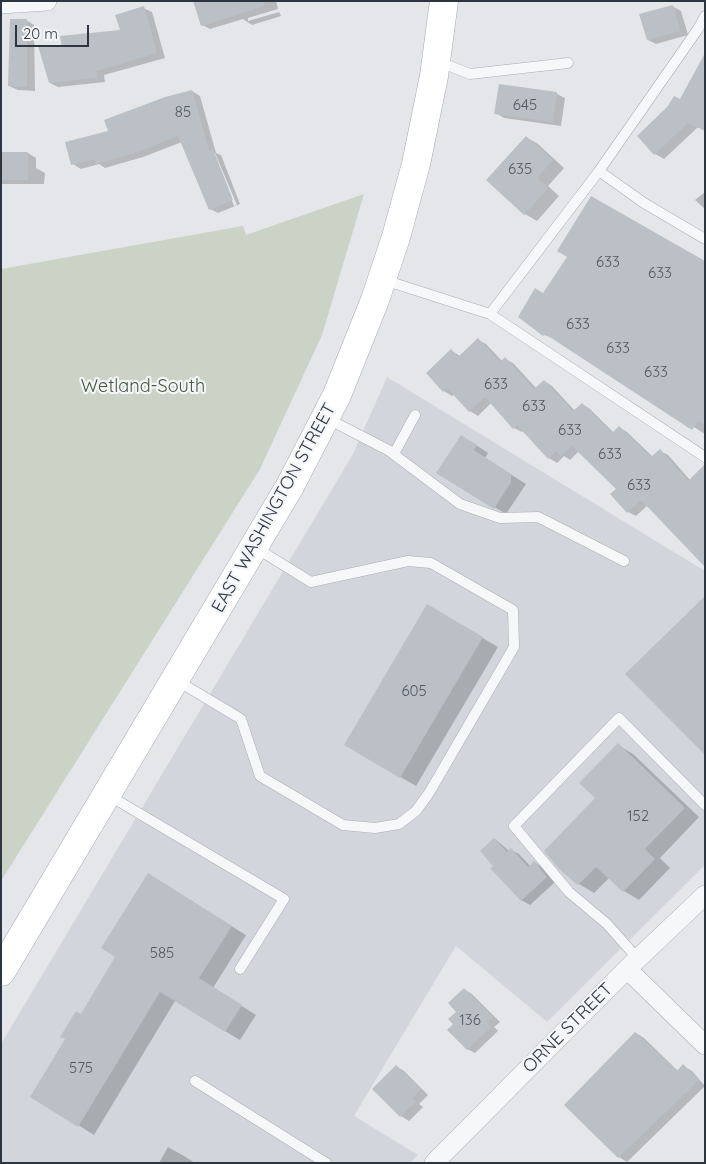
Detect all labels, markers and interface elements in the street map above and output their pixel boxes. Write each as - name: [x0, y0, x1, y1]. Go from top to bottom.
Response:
- scale bar: [18, 15, 91, 47]
- text: 20 m: [23, 24, 58, 43]
- house number: 645: [513, 96, 537, 114]
- house number: 85: [175, 103, 191, 121]
- house number: 635: [508, 160, 532, 178]
- house number: 633: [596, 253, 620, 271]
- house number: 633: [648, 264, 672, 282]
- house number: 633: [566, 315, 590, 333]
- house number: 633: [606, 339, 630, 357]
- house number: 633: [644, 363, 668, 381]
- house number: 633: [484, 375, 508, 393]
- park label: Wetland-South: [81, 376, 205, 398]
- house number: 633: [522, 397, 546, 415]
- street label: EAST WASHINGTON STREET: [207, 400, 341, 616]
- house number: 633: [558, 421, 582, 439]
- house number: 633: [598, 445, 622, 463]
- house number: 633: [627, 476, 651, 494]
- house number: 605: [401, 682, 427, 700]
- house number: 152: [627, 807, 649, 825]
- house number: 585: [150, 944, 174, 962]
- street label: ORNE STREET: [518, 978, 618, 1078]
- house number: 136: [459, 1011, 481, 1029]
- house number: 575: [69, 1059, 93, 1077]

